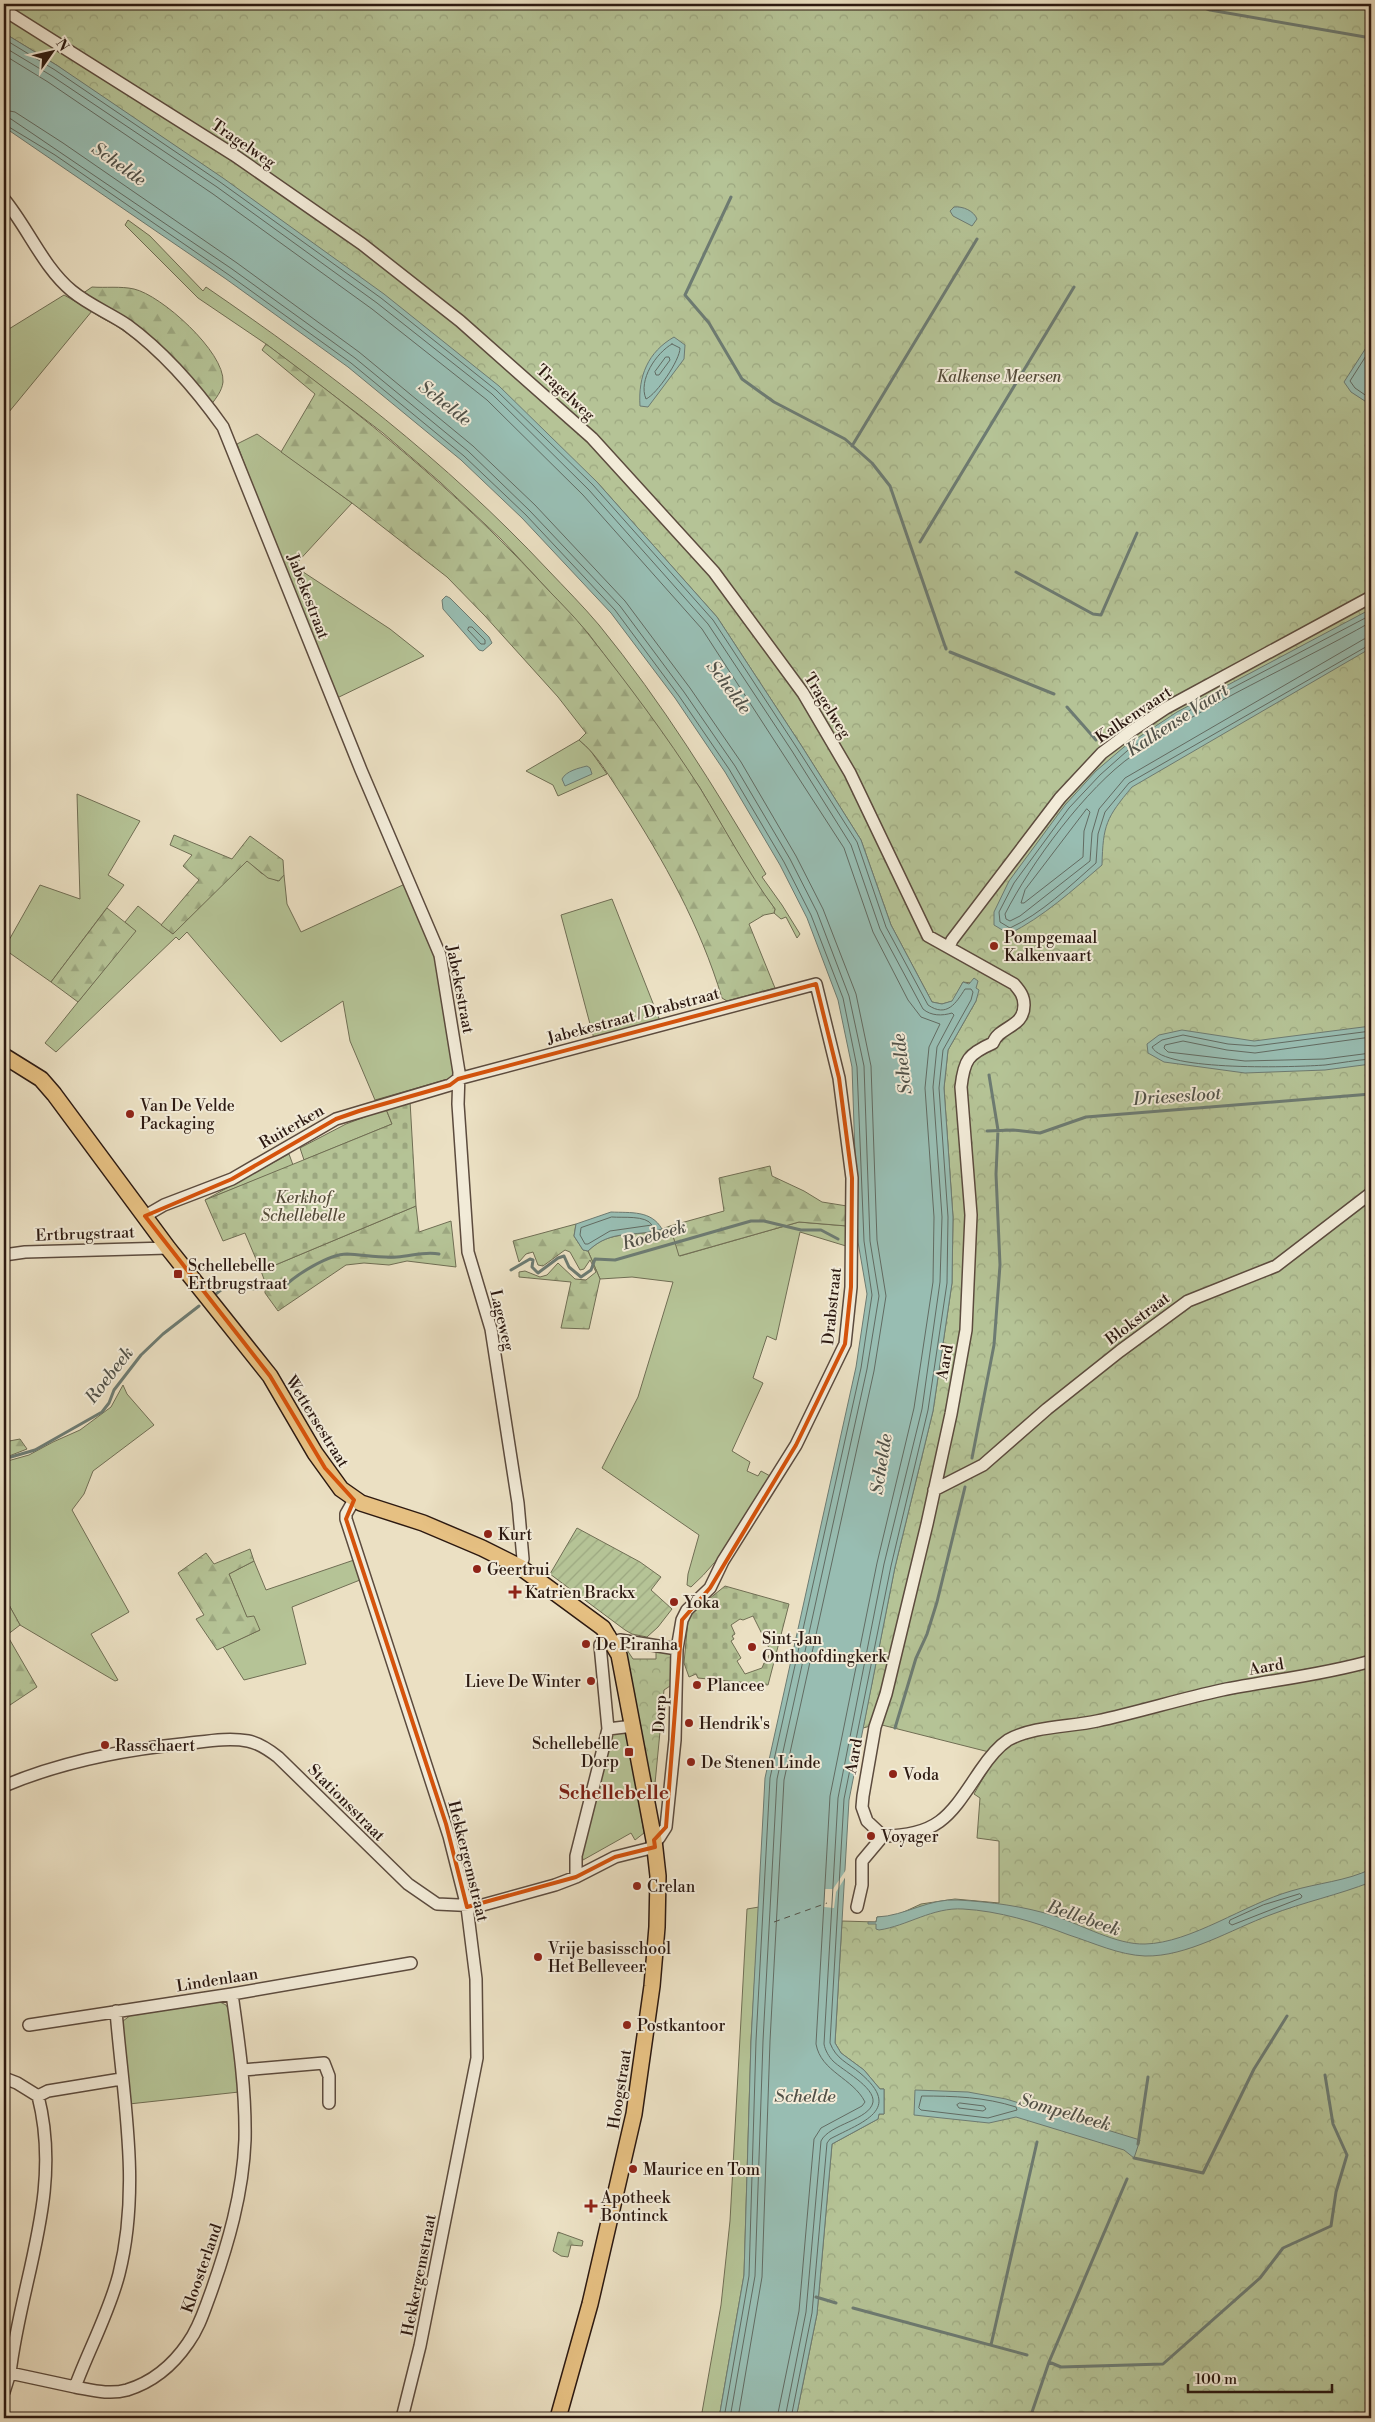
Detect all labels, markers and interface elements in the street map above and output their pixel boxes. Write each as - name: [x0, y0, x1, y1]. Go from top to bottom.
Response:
- north arrow: [28, 28, 78, 78]
- text: N: [51, 36, 73, 55]
- street label: Tragelweg: [207, 115, 280, 173]
- water label: Schelde: [87, 137, 151, 192]
- street label: Tragelweg: [532, 360, 600, 426]
- park label: Kalkense Meersen: [936, 367, 1063, 387]
- water label: Schelde: [413, 375, 476, 432]
- street label: Jabekestraat: [282, 550, 334, 642]
- water label: Schelde: [701, 656, 757, 719]
- street label: Tragelweg: [799, 669, 856, 743]
- water label: Kalkense Vaart: [1122, 678, 1234, 762]
- street label: Kalkenvaart: [1092, 682, 1176, 748]
- place label: Pompgemaal Kalkenvaart: [1004, 928, 1097, 966]
- marker: Pompgemaal Kalkenvaart: [988, 940, 1000, 952]
- street label: Jabekestraat: [441, 942, 478, 1036]
- street label: Jabekestraat / Drabstraat: [544, 983, 722, 1049]
- water label: Schelde: [887, 1032, 918, 1096]
- water label: Driesesloot: [1131, 1082, 1223, 1111]
- place label: Van De Velde Packaging: [139, 1096, 235, 1134]
- street label: Ruiterken: [256, 1100, 328, 1153]
- marker: Van De Velde Packaging: [124, 1108, 136, 1120]
- park label: Kerkhof Schellebelle: [261, 1188, 346, 1226]
- water label: Roebeek: [618, 1215, 689, 1256]
- street label: Ertbrugstraat: [35, 1222, 136, 1246]
- place label: Schellebelle Ertbrugstraat: [188, 1256, 288, 1294]
- street label: Drabstraat: [818, 1266, 846, 1346]
- marker: Schellebelle Ertbrugstraat: [172, 1268, 184, 1280]
- street label: Lageweg: [485, 1288, 519, 1353]
- street label: Blokstraat: [1101, 1288, 1174, 1350]
- water label: Roebeek: [79, 1342, 139, 1409]
- street label: Aard: [932, 1343, 958, 1382]
- street label: Wettersestraat: [280, 1371, 353, 1471]
- water label: Schelde: [865, 1431, 898, 1496]
- place label: Kurt: [498, 1525, 532, 1545]
- marker: Kurt: [482, 1528, 494, 1540]
- place label: Geertrui: [487, 1560, 550, 1580]
- marker: Geertrui: [471, 1563, 483, 1575]
- place label: Katrien Brackx: [525, 1583, 636, 1603]
- marker: Katrien Brackx: [509, 1586, 521, 1598]
- place label: Yoka: [683, 1593, 720, 1613]
- marker: Yoka: [668, 1596, 680, 1608]
- place label: Sint-Jan Onthoofdingkerk: [762, 1629, 888, 1667]
- place label: De Piranha: [596, 1635, 679, 1655]
- marker: De Piranha: [580, 1638, 592, 1650]
- marker: Sint-Jan Onthoofdingkerk: [746, 1641, 758, 1653]
- street label: Aard: [1246, 1654, 1285, 1680]
- place label: Lieve De Winter: [465, 1672, 581, 1692]
- marker: Lieve De Winter: [585, 1675, 597, 1687]
- place label: Plancee: [707, 1676, 765, 1696]
- marker: Plancee: [691, 1679, 703, 1691]
- street label: Dorp: [649, 1695, 671, 1734]
- place label: Hendrik's: [699, 1714, 770, 1734]
- marker: Hendrik's: [683, 1717, 695, 1729]
- place label: Schellebelle Dorp: [532, 1734, 619, 1772]
- place label: Rasschaert: [115, 1736, 196, 1756]
- street label: Aard: [841, 1737, 867, 1776]
- marker: Rasschaert: [99, 1739, 111, 1751]
- marker: Schellebelle Dorp: [623, 1746, 635, 1758]
- place label: De Stenen Linde: [701, 1753, 821, 1773]
- marker: De Stenen Linde: [685, 1756, 697, 1768]
- street label: Stationsstraat: [303, 1760, 389, 1846]
- place label: Voda: [902, 1765, 940, 1785]
- marker: Voda: [887, 1768, 899, 1780]
- district label: Schellebelle: [559, 1781, 669, 1805]
- street label: Hekkergemstraat: [443, 1799, 493, 1924]
- place label: Voyager: [880, 1827, 939, 1847]
- marker: Voyager: [865, 1830, 877, 1842]
- place label: Crelan: [647, 1877, 696, 1897]
- marker: Crelan: [631, 1880, 643, 1892]
- water label: Bellebeek: [1043, 1895, 1124, 1942]
- place label: Vrije basisschool Het Belleveer: [547, 1939, 671, 1977]
- marker: Vrije basisschool Het Belleveer: [532, 1951, 544, 1963]
- street label: Lindenlaan: [175, 1964, 260, 1996]
- place label: Postkantoor: [637, 2016, 726, 2036]
- marker: Postkantoor: [621, 2019, 633, 2031]
- street label: Hoogstraat: [604, 2047, 636, 2131]
- water label: Schelde: [774, 2085, 836, 2108]
- water label: Sompelbeek: [1016, 2088, 1113, 2137]
- place label: Maurice en Tom: [643, 2160, 760, 2180]
- marker: Maurice en Tom: [627, 2163, 639, 2175]
- place label: Apotheek Bontinck: [600, 2188, 672, 2226]
- marker: Apotheek Bontinck: [585, 2200, 597, 2212]
- street label: Hekkergemstraat: [397, 2212, 441, 2338]
- street label: Kloosterland: [177, 2221, 227, 2316]
- scale bar: [1188, 2362, 1331, 2394]
- text: 100 m: [1195, 2370, 1237, 2389]

